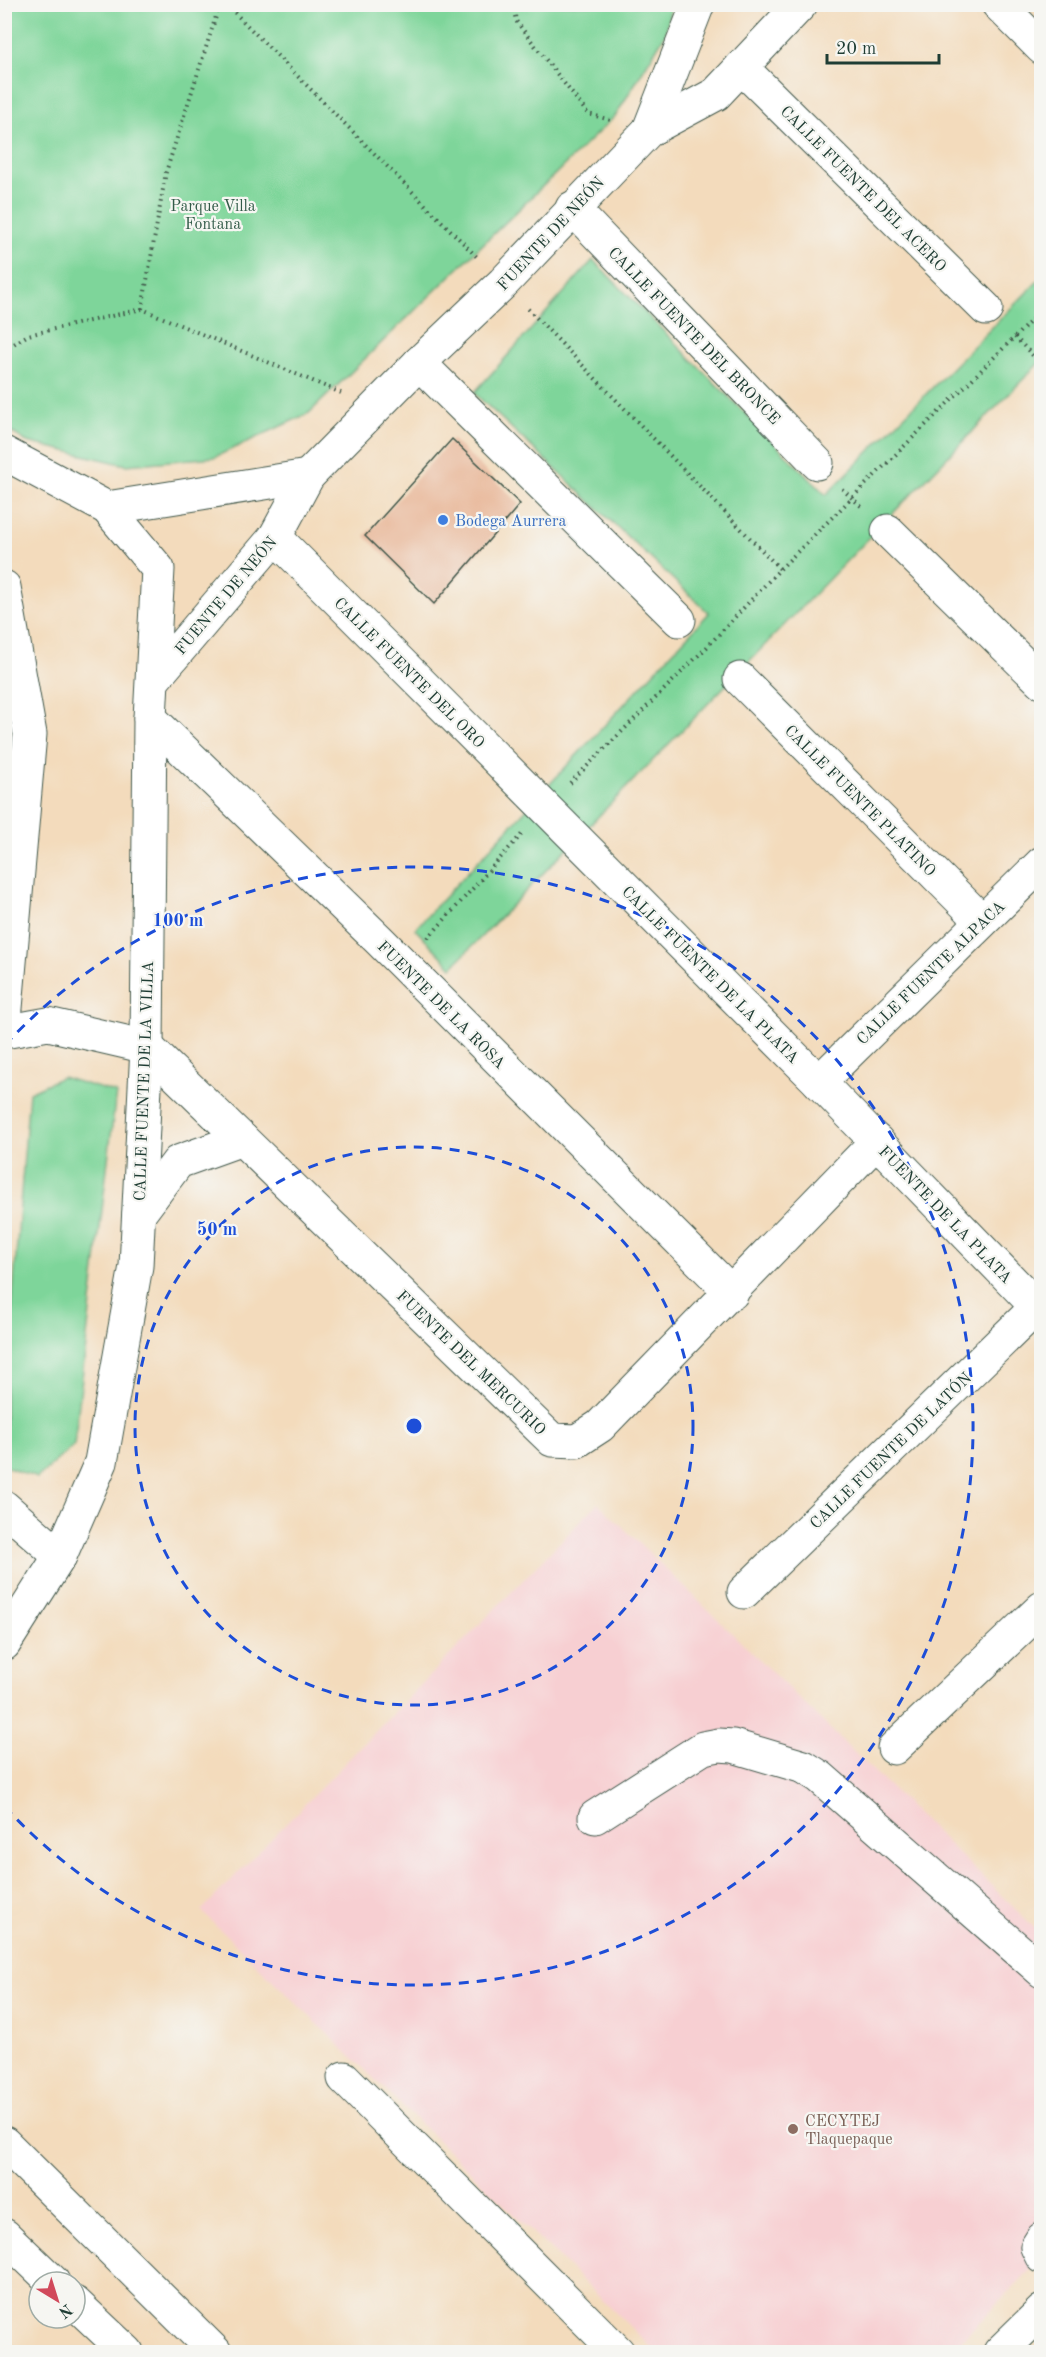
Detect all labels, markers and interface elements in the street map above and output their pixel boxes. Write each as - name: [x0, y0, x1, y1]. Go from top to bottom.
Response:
- scale bar: [827, 27, 940, 65]
- text: 20 m: [836, 40, 876, 58]
- street label: CALLE FUENTE DEL ACERO: [777, 103, 949, 275]
- street label: FUENTE DE NEÓN: [491, 171, 608, 294]
- park label: Parque Villa Fontana: [170, 199, 256, 233]
- street label: CALLE FUENTE DEL BRONCE: [605, 245, 782, 428]
- marker: Bodega Aurrera: [436, 513, 450, 527]
- place label: Bodega Aurrera: [455, 514, 567, 530]
- street label: FUENTE DE NEÓN: [169, 531, 280, 658]
- street label: CALLE FUENTE DEL ORO: [330, 595, 487, 752]
- street label: CALLE FUENTE PLATINO: [781, 723, 938, 880]
- street label: CALLE FUENTE DE LA PLATA: [618, 884, 801, 1067]
- street label: CALLE FUENTE ALPACA: [854, 899, 1008, 1048]
- text: 100 m: [153, 912, 203, 930]
- street label: FUENTE DE LA ROSA: [374, 938, 508, 1072]
- street label: CALLE FUENTE DE LA VILLA: [133, 961, 157, 1201]
- street label: FUENTE DE LA PLATA: [875, 1144, 1014, 1287]
- text: 50 m: [197, 1221, 237, 1239]
- street label: FUENTE DEL MERCURIO: [393, 1288, 548, 1439]
- street label: CALLE FUENTE DE LATÓN: [804, 1367, 975, 1533]
- centre of rings: [404, 1416, 424, 1436]
- place label: CECYTEJ Tlaquepaque: [805, 2114, 893, 2148]
- marker: CECYTEJ Tlaquepaque: [786, 2122, 800, 2136]
- north arrow: [27, 2270, 87, 2330]
- text: N: [55, 2300, 75, 2321]

